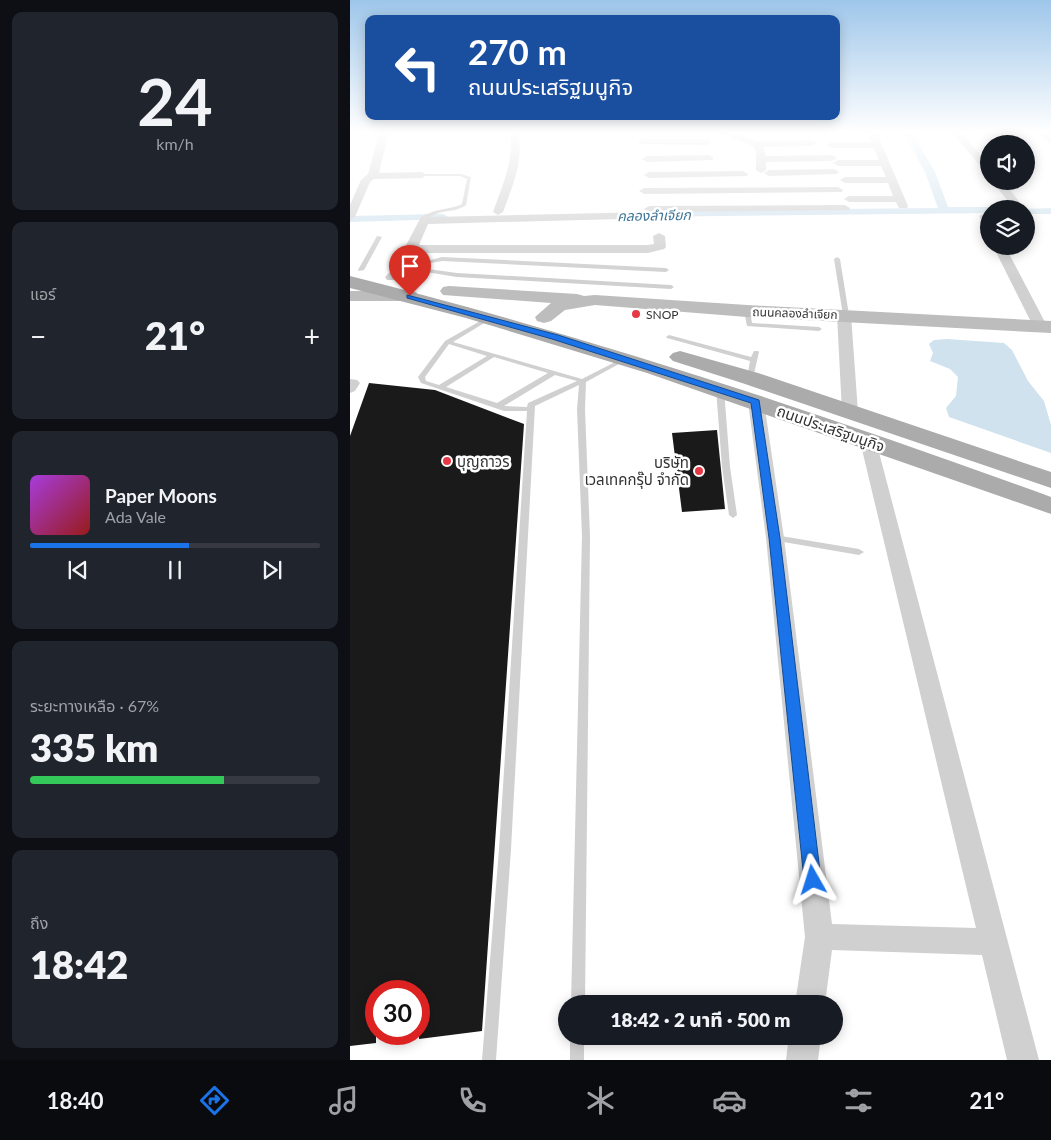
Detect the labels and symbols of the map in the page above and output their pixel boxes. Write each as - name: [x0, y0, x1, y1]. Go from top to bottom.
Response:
- water label: คลองลำเจียก: [617, 206, 692, 224]
- pin: [389, 245, 431, 296]
- street label: ถนนคลองลำเจียก: [752, 304, 838, 322]
- place label: SNOP: [646, 307, 678, 322]
- marker: SNOP: [630, 308, 642, 320]
- street label: ถนนประเสริฐมนูกิจ: [774, 401, 887, 456]
- place label: บุญถาวร: [457, 452, 510, 471]
- place label: บริษัท เวลเทคกรุ๊ป จำกัด: [584, 453, 689, 489]
- marker: บุญถาวร: [441, 455, 453, 467]
- marker: บริษัท เวลเทคกรุ๊ป จำกัด: [693, 465, 705, 477]
- position arrow: [786, 853, 838, 905]
- speed limit sign: 30: [365, 980, 430, 1045]

